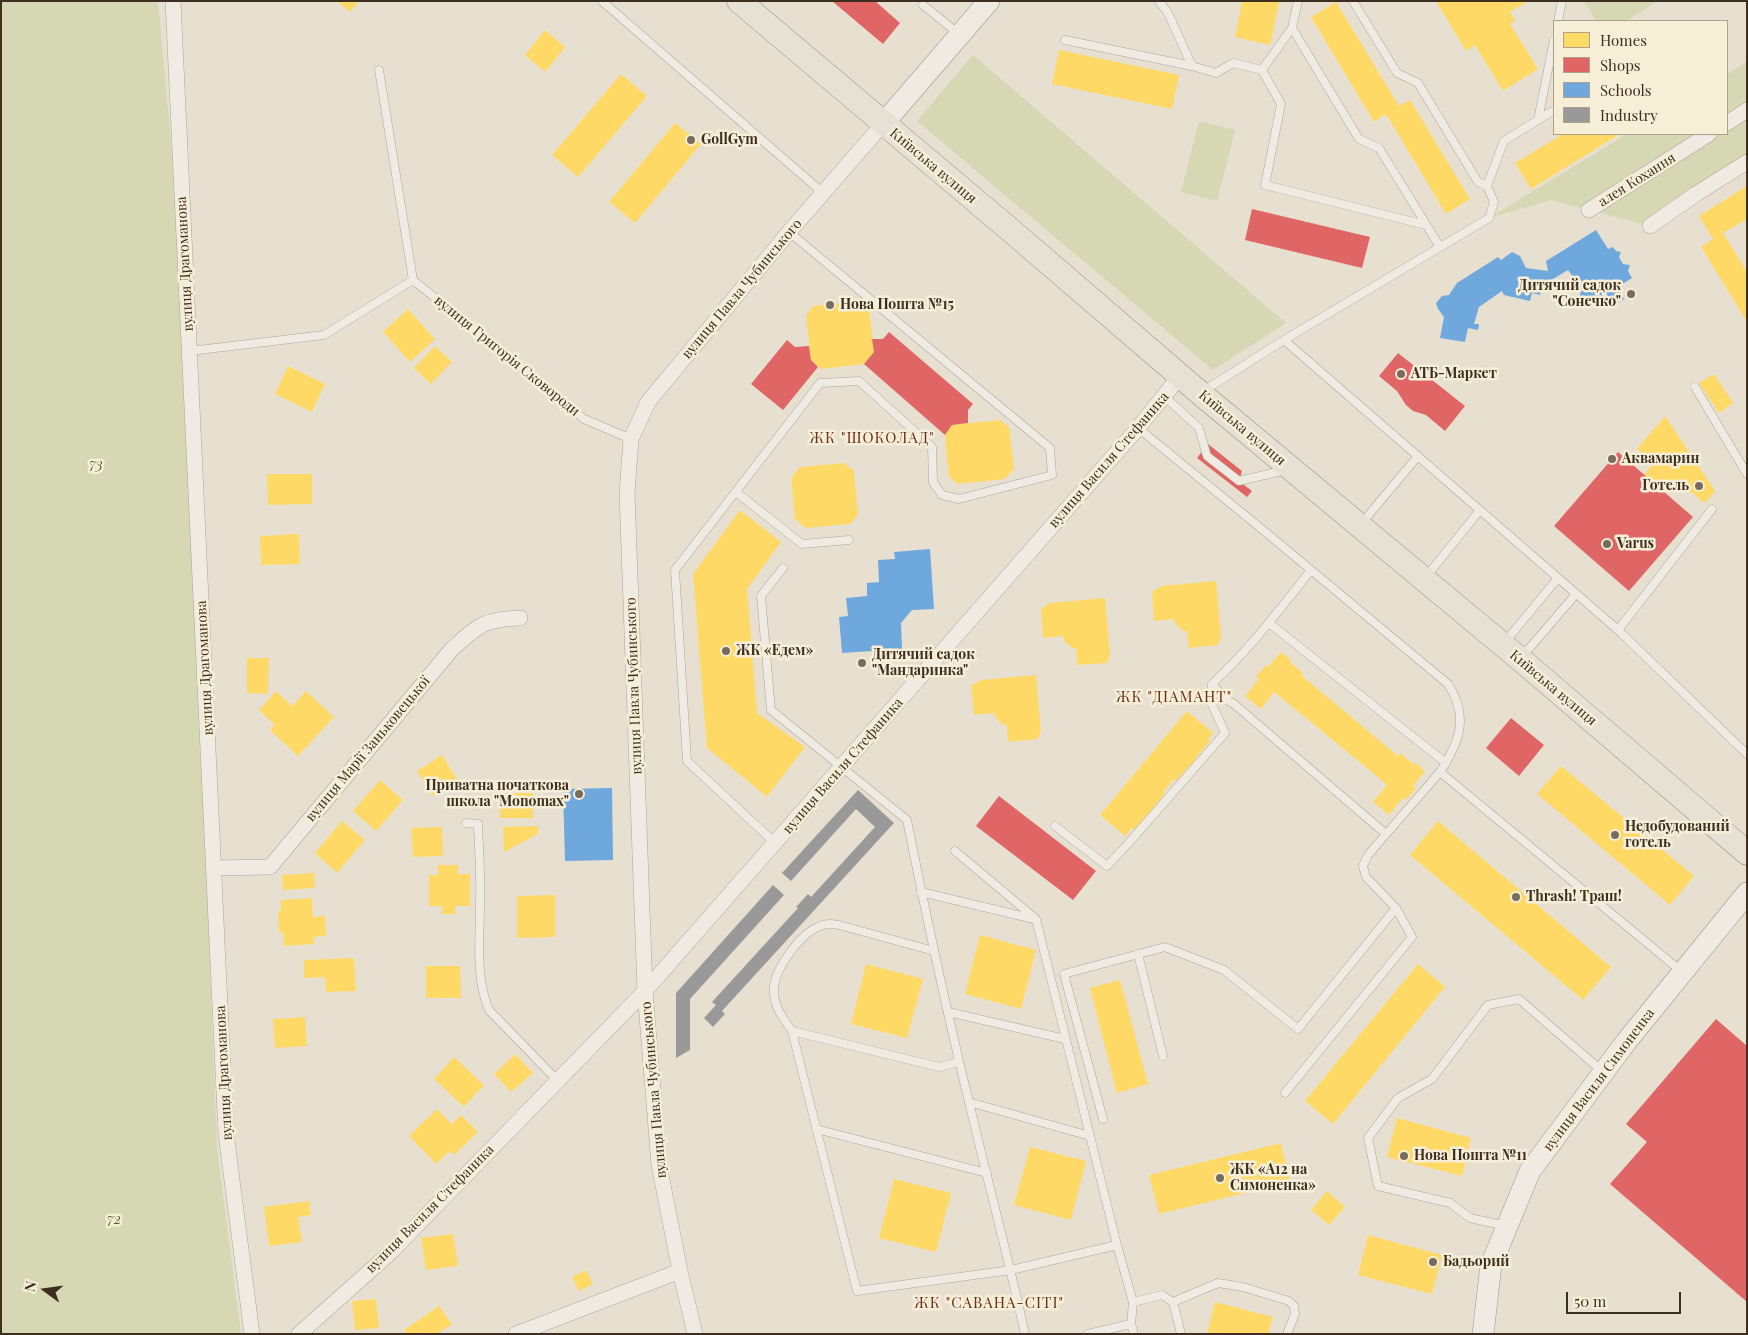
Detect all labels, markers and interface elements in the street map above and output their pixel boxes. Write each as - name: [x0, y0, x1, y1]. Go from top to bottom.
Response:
- legend: [1553, 20, 1728, 135]
- text: Homes: [1600, 30, 1647, 50]
- text: Shops: [1600, 55, 1641, 75]
- text: Schools: [1600, 80, 1652, 100]
- text: Industry: [1600, 105, 1658, 125]
- street label: Київська вулиця: [886, 125, 980, 207]
- place label: GollGym: [701, 132, 758, 148]
- marker: GollGym: [685, 134, 697, 146]
- street label: алея Кохання: [1595, 150, 1679, 210]
- street label: вулиця Драгоманова: [173, 196, 197, 332]
- street label: вулиця Павла Чубинського: [678, 216, 806, 362]
- place label: Дитячий садок "Сонечко": [1518, 278, 1621, 310]
- marker: Дитячий садок "Сонечко": [1625, 288, 1637, 300]
- street label: вулиця Григорія Сковороди: [431, 292, 583, 420]
- place label: Нова Пошта №15: [840, 297, 954, 313]
- marker: Нова Пошта №15: [824, 299, 836, 311]
- place label: АТБ-Маркет: [1411, 366, 1497, 382]
- marker: АТБ-Маркет: [1395, 368, 1407, 380]
- street label: Київська вулиця: [1195, 387, 1289, 469]
- street label: вулиця Василя Стефаника: [1045, 389, 1173, 531]
- district label: ЖК "ШОКОЛАД": [808, 429, 936, 447]
- place label: Аквамарин: [1622, 451, 1699, 467]
- marker: Аквамарин: [1606, 453, 1618, 465]
- park label: 73: [89, 457, 103, 473]
- place label: Готель: [1642, 478, 1689, 494]
- marker: Готель: [1693, 480, 1705, 492]
- place label: Varus: [1617, 536, 1654, 552]
- marker: Varus: [1601, 538, 1613, 550]
- street label: вулиця Павла Чубинського: [623, 597, 645, 775]
- street label: вулиця Драгоманова: [193, 600, 217, 736]
- place label: ЖК «Едем»: [736, 643, 813, 659]
- marker: ЖК «Едем»: [720, 645, 732, 657]
- place label: Дитячий садок "Мандаринка": [872, 647, 975, 680]
- street label: Київська вулиця: [1506, 647, 1600, 729]
- marker: Дитячий садок "Мандаринка": [856, 657, 868, 669]
- street label: вулиця Марії Заньковецької: [302, 673, 434, 825]
- district label: ЖК "ДІАМАНТ": [1114, 688, 1234, 706]
- street label: вулиця Василя Стефаника: [779, 695, 907, 837]
- place label: Приватна початкова школа "Monomax": [426, 778, 569, 810]
- marker: Приватна початкова школа "Monomax": [573, 788, 585, 800]
- place label: Недобудований готель: [1625, 819, 1730, 852]
- marker: Недобудований готель: [1609, 829, 1621, 841]
- place label: Thrash! Траш!: [1526, 889, 1622, 905]
- marker: Thrash! Траш!: [1510, 891, 1522, 903]
- street label: вулиця Павла Чубинського: [638, 1001, 670, 1179]
- street label: вулиця Драгоманова: [212, 1005, 236, 1141]
- street label: вулиця Василя Симоненка: [1540, 1005, 1658, 1155]
- street label: вулиця Василя Стефаника: [362, 1141, 498, 1277]
- place label: Нова Пошта №11: [1414, 1148, 1527, 1164]
- marker: Нова Пошта №11: [1398, 1150, 1410, 1162]
- place label: ЖК «А12 на Симоненка»: [1230, 1162, 1316, 1194]
- marker: ЖК «А12 на Симоненка»: [1214, 1172, 1226, 1184]
- park label: 72: [107, 1212, 121, 1228]
- place label: Бадьорий: [1443, 1254, 1509, 1270]
- marker: Бадьорий: [1427, 1256, 1439, 1268]
- north arrow: [20, 1265, 70, 1315]
- text: N: [20, 1279, 40, 1293]
- scale bar: [1568, 1282, 1683, 1314]
- text: 50 m: [1574, 1291, 1606, 1311]
- district label: ЖК "САВАНА-СІТІ": [912, 1294, 1066, 1312]

